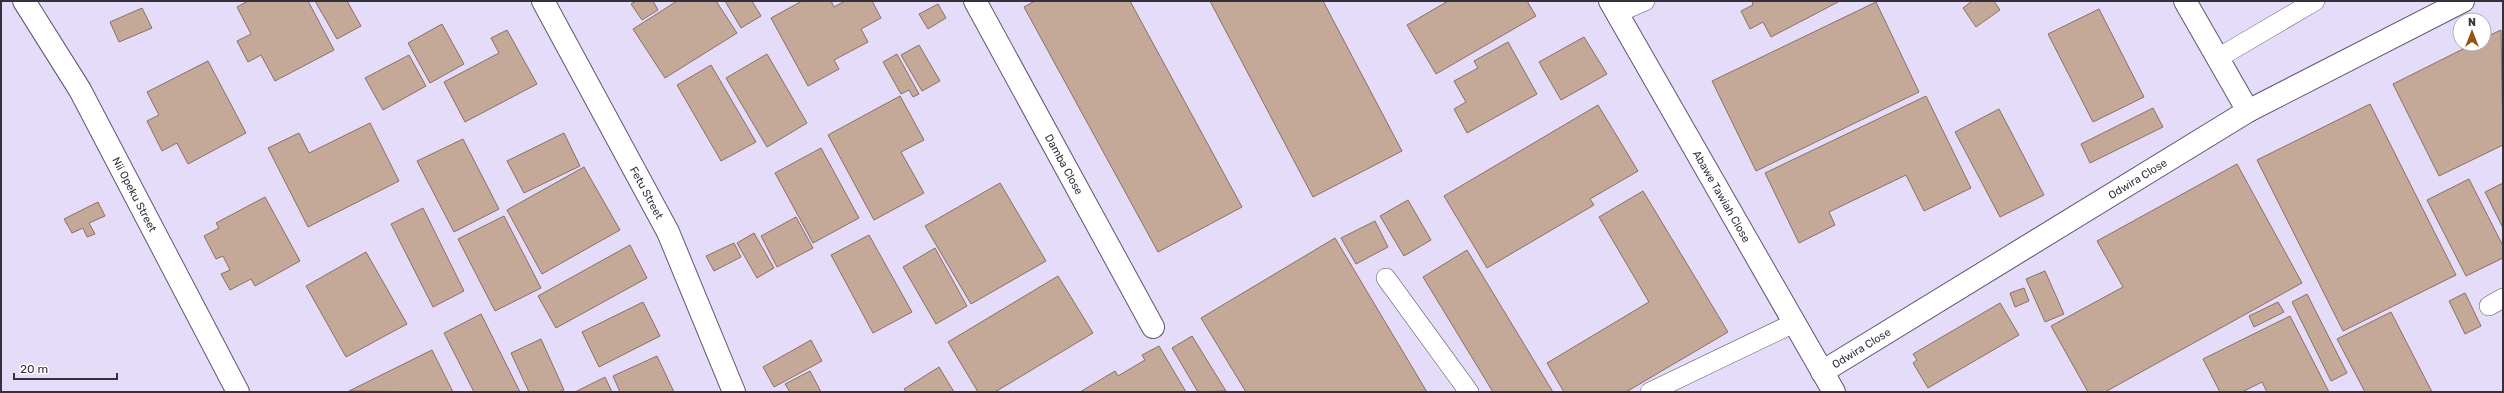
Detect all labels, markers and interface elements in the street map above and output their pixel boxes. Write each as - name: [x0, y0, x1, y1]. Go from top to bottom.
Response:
- north arrow: [2452, 12, 2492, 52]
- text: N: [2468, 16, 2476, 29]
- street label: Damba Close: [1042, 132, 1086, 197]
- street label: Abawe Tawiah Close: [1690, 148, 1753, 244]
- street label: Nii Opeku Street: [110, 155, 160, 235]
- street label: Odwira Close: [2106, 156, 2169, 202]
- street label: Fetu Street: [627, 164, 667, 222]
- street label: Odwira Close: [1829, 325, 1893, 371]
- scale bar: [14, 355, 117, 381]
- text: 20 m: [20, 362, 48, 376]

